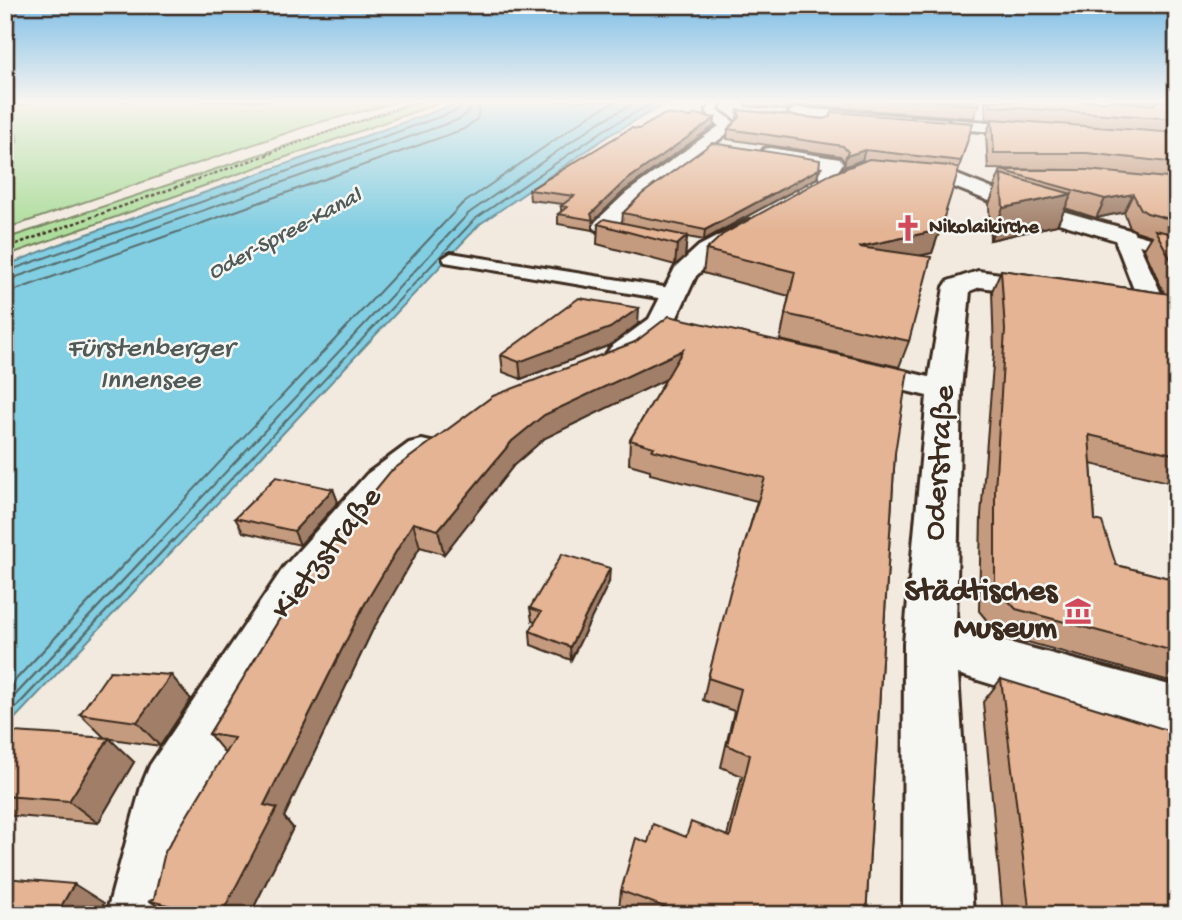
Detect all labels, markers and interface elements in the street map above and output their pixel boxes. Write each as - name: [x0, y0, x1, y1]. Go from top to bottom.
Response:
- water label: Oder-Spree-Kanal: [204, 182, 368, 287]
- church icon: Nikolaikirche: [893, 213, 923, 243]
- place label: Nikolaikirche: [929, 216, 1040, 241]
- water label: Fürstenberger Innensee: [67, 333, 238, 398]
- street label: Oderstraße: [917, 383, 965, 542]
- street label: Kietzstraße: [264, 480, 392, 628]
- place label: Städtisches Museum: [904, 574, 1059, 649]
- museum icon: Städtisches Museum: [1063, 596, 1093, 626]

